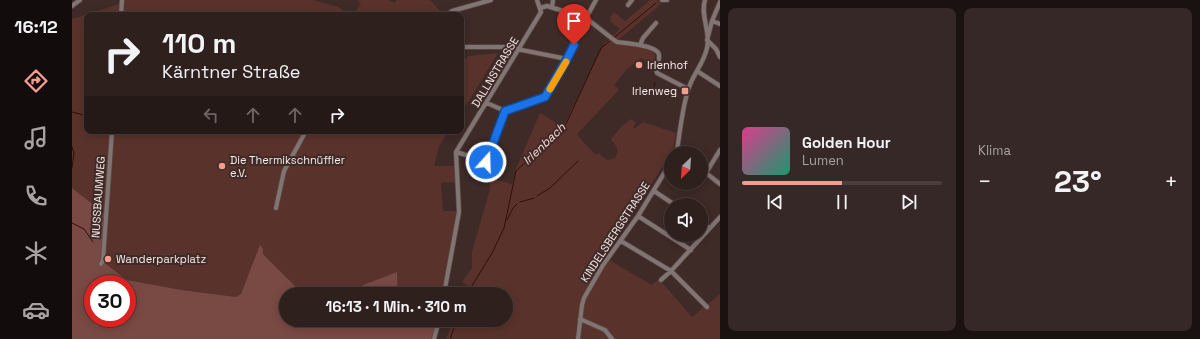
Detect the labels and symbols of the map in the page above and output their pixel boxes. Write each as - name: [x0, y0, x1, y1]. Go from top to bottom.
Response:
- pin: [557, 4, 591, 45]
- street label: DALLNSTRASSE: [468, 34, 522, 110]
- place label: Irlenhof: [647, 58, 688, 72]
- marker: Irlenhof: [634, 60, 644, 70]
- place label: Irlenweg: [632, 84, 677, 98]
- marker: Irlenweg: [680, 86, 690, 96]
- water label: Irlenbach: [519, 119, 569, 168]
- position arrow: [465, 141, 507, 183]
- north arrow: [664, 146, 708, 190]
- place label: Die Thermikschnüffler e.V.: [230, 153, 345, 180]
- street label: NUSSBAUMWEG: [88, 156, 108, 238]
- marker: Die Thermikschnüffler e.V.: [217, 161, 227, 171]
- street label: KINDELSBERGSTRASSE: [577, 179, 653, 285]
- place label: Wanderparkplatz: [116, 252, 207, 266]
- marker: Wanderparkplatz: [103, 254, 113, 264]
- speed limit sign: 30: [84, 275, 136, 327]

